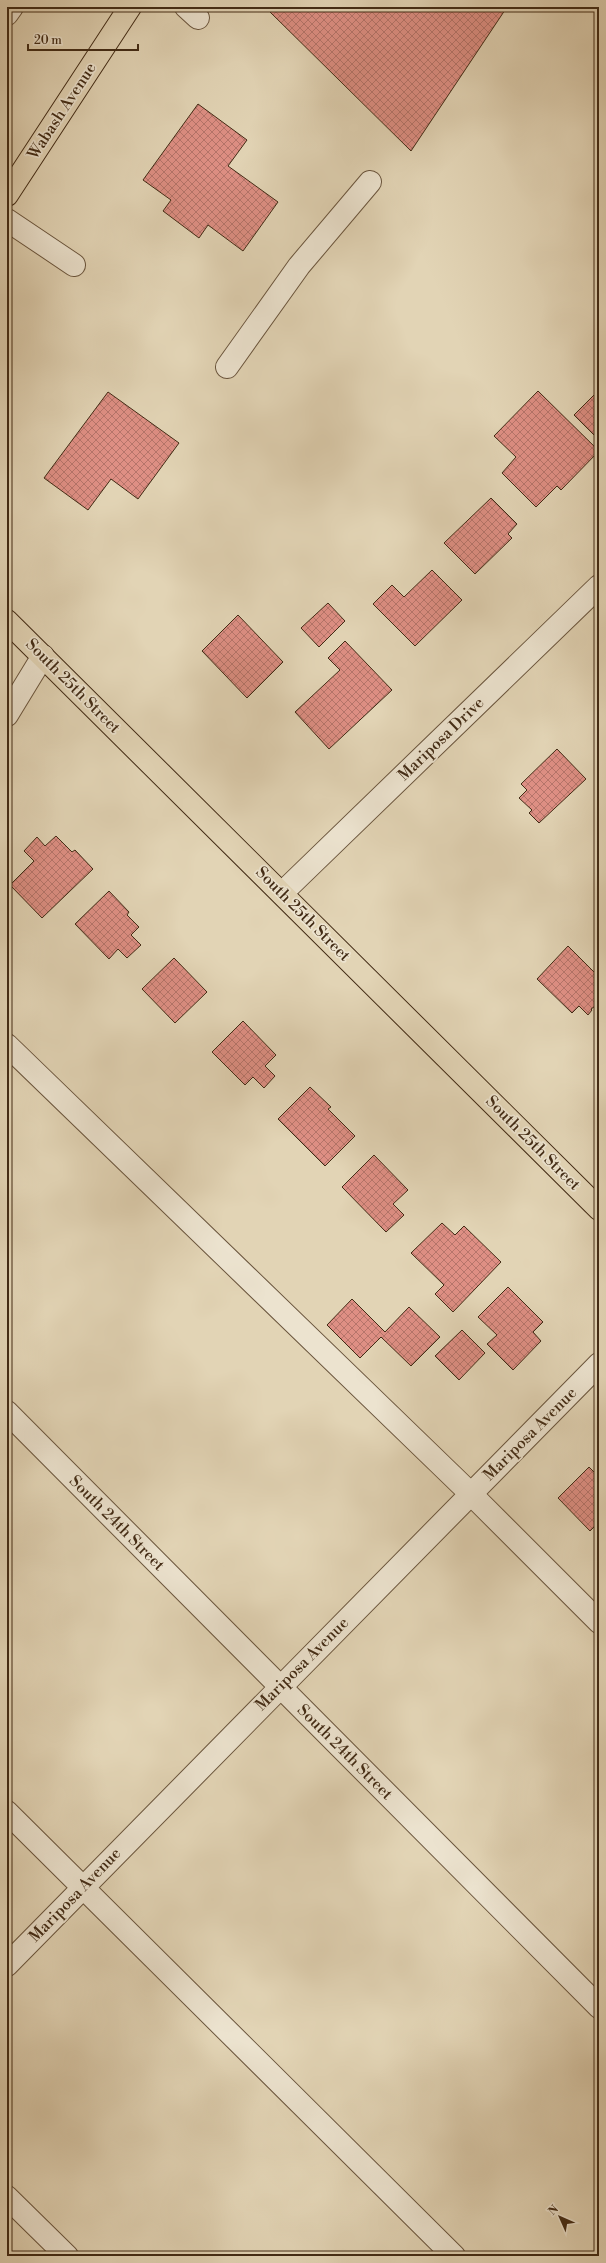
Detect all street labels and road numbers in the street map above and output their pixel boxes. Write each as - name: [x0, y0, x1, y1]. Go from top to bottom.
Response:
- street label: Wabash Avenue: [23, 59, 101, 164]
- street label: South 25th Street: [21, 634, 125, 738]
- street label: Mariposa Drive: [394, 693, 488, 785]
- street label: South 25th Street: [251, 862, 355, 966]
- street label: South 25th Street: [481, 1091, 585, 1195]
- street label: Mariposa Avenue: [479, 1383, 581, 1485]
- street label: South 24th Street: [65, 1471, 169, 1575]
- street label: Mariposa Avenue: [251, 1613, 353, 1715]
- street label: South 24th Street: [293, 1700, 397, 1804]
- street label: Mariposa Avenue: [25, 1843, 125, 1947]

